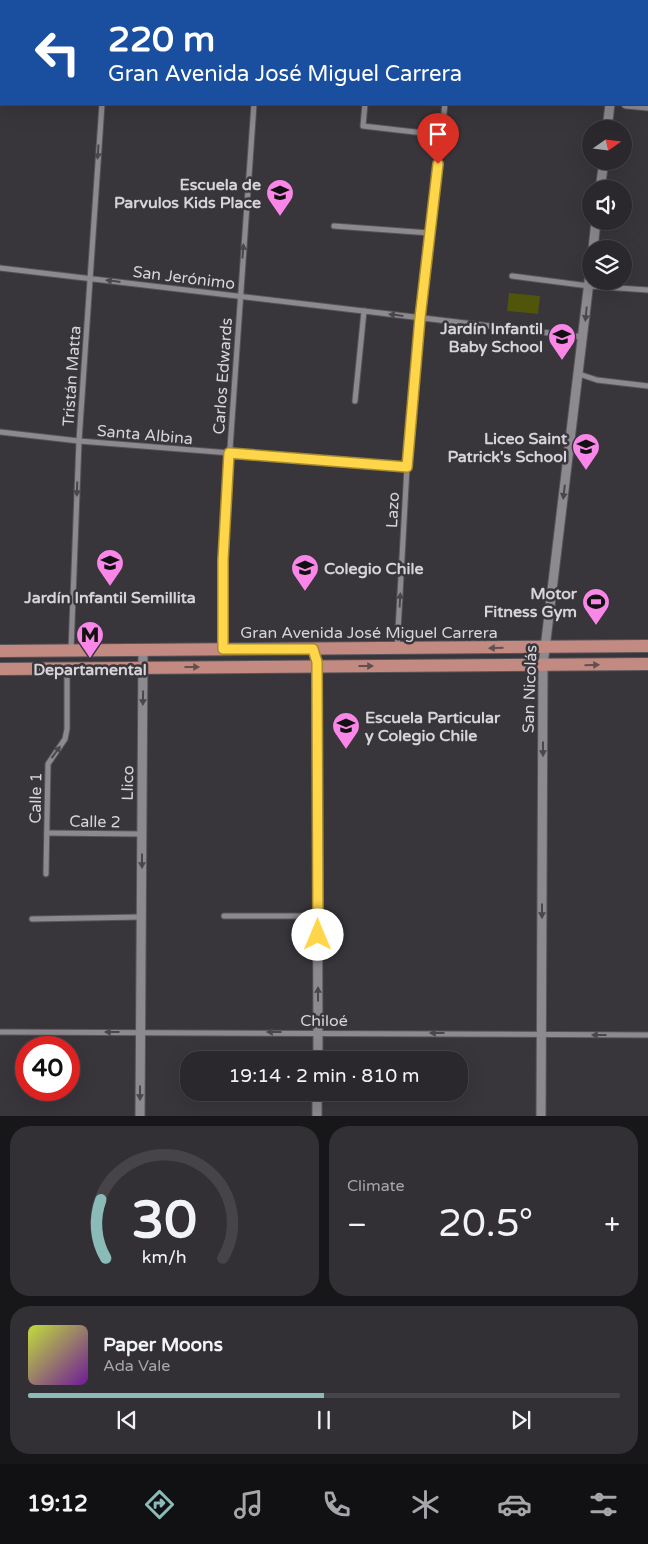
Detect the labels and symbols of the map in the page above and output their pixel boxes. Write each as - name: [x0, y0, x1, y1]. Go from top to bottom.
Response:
- pin: [417, 113, 459, 164]
- north arrow: [582, 120, 632, 170]
- one-way arrow: [94, 145, 102, 161]
- place label: Escuela de Parvulos Kids Place: [114, 175, 261, 213]
- school or university icon: Escuela de Parvulos Kids Place: [265, 178, 295, 217]
- one-way arrow: [240, 243, 248, 259]
- street label: San Jerónimo: [132, 262, 236, 294]
- one-way arrow: [104, 277, 120, 285]
- one-way arrow: [582, 306, 590, 322]
- one-way arrow: [387, 311, 403, 319]
- street label: Carlos Edwards: [209, 317, 237, 435]
- place label: Jardín Infantil Baby School: [439, 319, 543, 357]
- school or university icon: Jardín Infantil Baby School: [547, 322, 577, 361]
- street label: Tristán Matta: [58, 325, 85, 427]
- street label: Santa Albina: [96, 421, 194, 449]
- place label: Liceo Saint Patrick's School: [447, 429, 568, 467]
- school or university icon: Liceo Saint Patrick's School: [571, 432, 601, 471]
- one-way arrow: [73, 482, 81, 498]
- one-way arrow: [560, 485, 568, 501]
- street label: Lazo: [382, 492, 404, 529]
- school or university icon: Jardín Infantil Semillita: [95, 548, 125, 587]
- school or university icon: Colegio Chile: [290, 553, 320, 592]
- place label: Colegio Chile: [324, 559, 424, 579]
- place label: Motor Fitness Gym: [484, 584, 578, 622]
- sports icon: Motor Fitness Gym: [581, 587, 611, 626]
- place label: Jardín Infantil Semillita: [23, 588, 196, 608]
- one-way arrow: [396, 592, 404, 608]
- metro station icon: Departamental: [75, 620, 105, 659]
- street label: Gran Avenida José Miguel Carrera: [240, 623, 498, 643]
- one-way arrow: [487, 644, 503, 652]
- street label: San Nicolás: [518, 645, 542, 733]
- place label: Departamental: [33, 660, 147, 680]
- one-way arrow: [584, 661, 600, 669]
- one-way arrow: [358, 662, 374, 670]
- one-way arrow: [184, 663, 200, 671]
- one-way arrow: [139, 691, 147, 707]
- place label: Escuela Particular y Colegio Chile: [365, 708, 501, 746]
- school or university icon: Escuela Particular y Colegio Chile: [331, 711, 361, 750]
- one-way arrow: [539, 741, 547, 757]
- one-way arrow: [51, 745, 61, 759]
- street label: Llico: [118, 765, 138, 801]
- street label: Calle 1: [26, 772, 46, 824]
- street label: Calle 2: [69, 812, 121, 832]
- one-way arrow: [138, 853, 146, 869]
- one-way arrow: [538, 904, 546, 920]
- position arrow: [291, 908, 343, 960]
- one-way arrow: [314, 986, 322, 1002]
- street label: Chiloé: [300, 1011, 348, 1031]
- one-way arrow: [104, 1028, 120, 1036]
- one-way arrow: [266, 1028, 282, 1036]
- one-way arrow: [429, 1029, 445, 1037]
- one-way arrow: [591, 1031, 607, 1039]
- speed limit sign: 40: [15, 1036, 80, 1101]
- one-way arrow: [136, 1086, 144, 1102]

